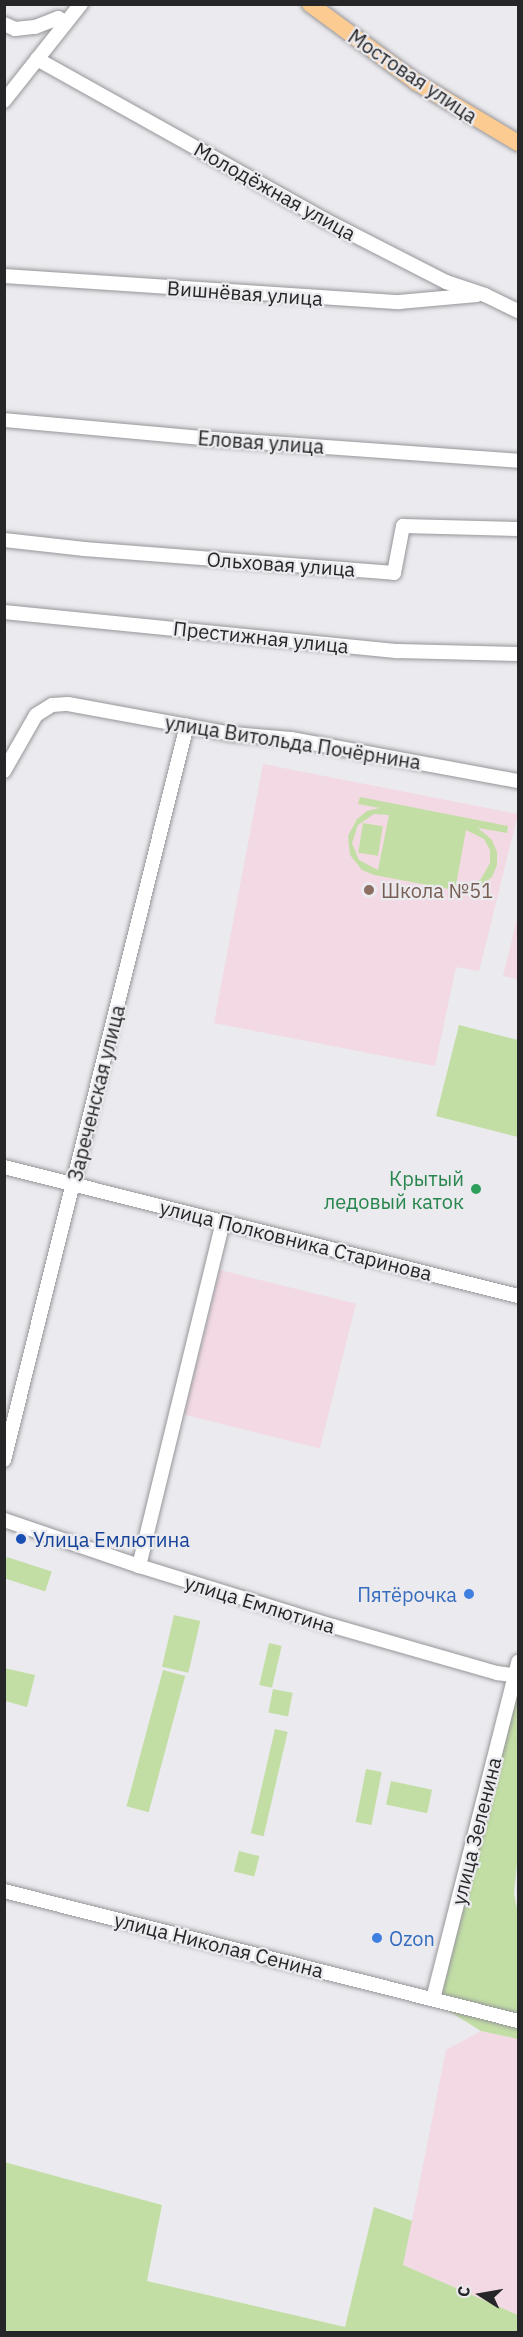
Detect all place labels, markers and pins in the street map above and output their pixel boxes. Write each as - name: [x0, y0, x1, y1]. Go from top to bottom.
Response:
- place label: Школа №51: [381, 878, 493, 902]
- marker: Школа №51: [362, 883, 376, 897]
- place label: Крытый ледовый каток: [324, 1166, 464, 1213]
- marker: Крытый ледовый каток: [469, 1182, 483, 1196]
- place label: Улица Емлютина: [33, 1527, 190, 1551]
- marker: Улица Емлютина: [14, 1532, 28, 1546]
- place label: Пятёрочка: [357, 1582, 457, 1606]
- marker: Пятёрочка: [462, 1587, 476, 1601]
- place label: Ozon: [389, 1926, 435, 1950]
- marker: Ozon: [370, 1931, 384, 1945]

